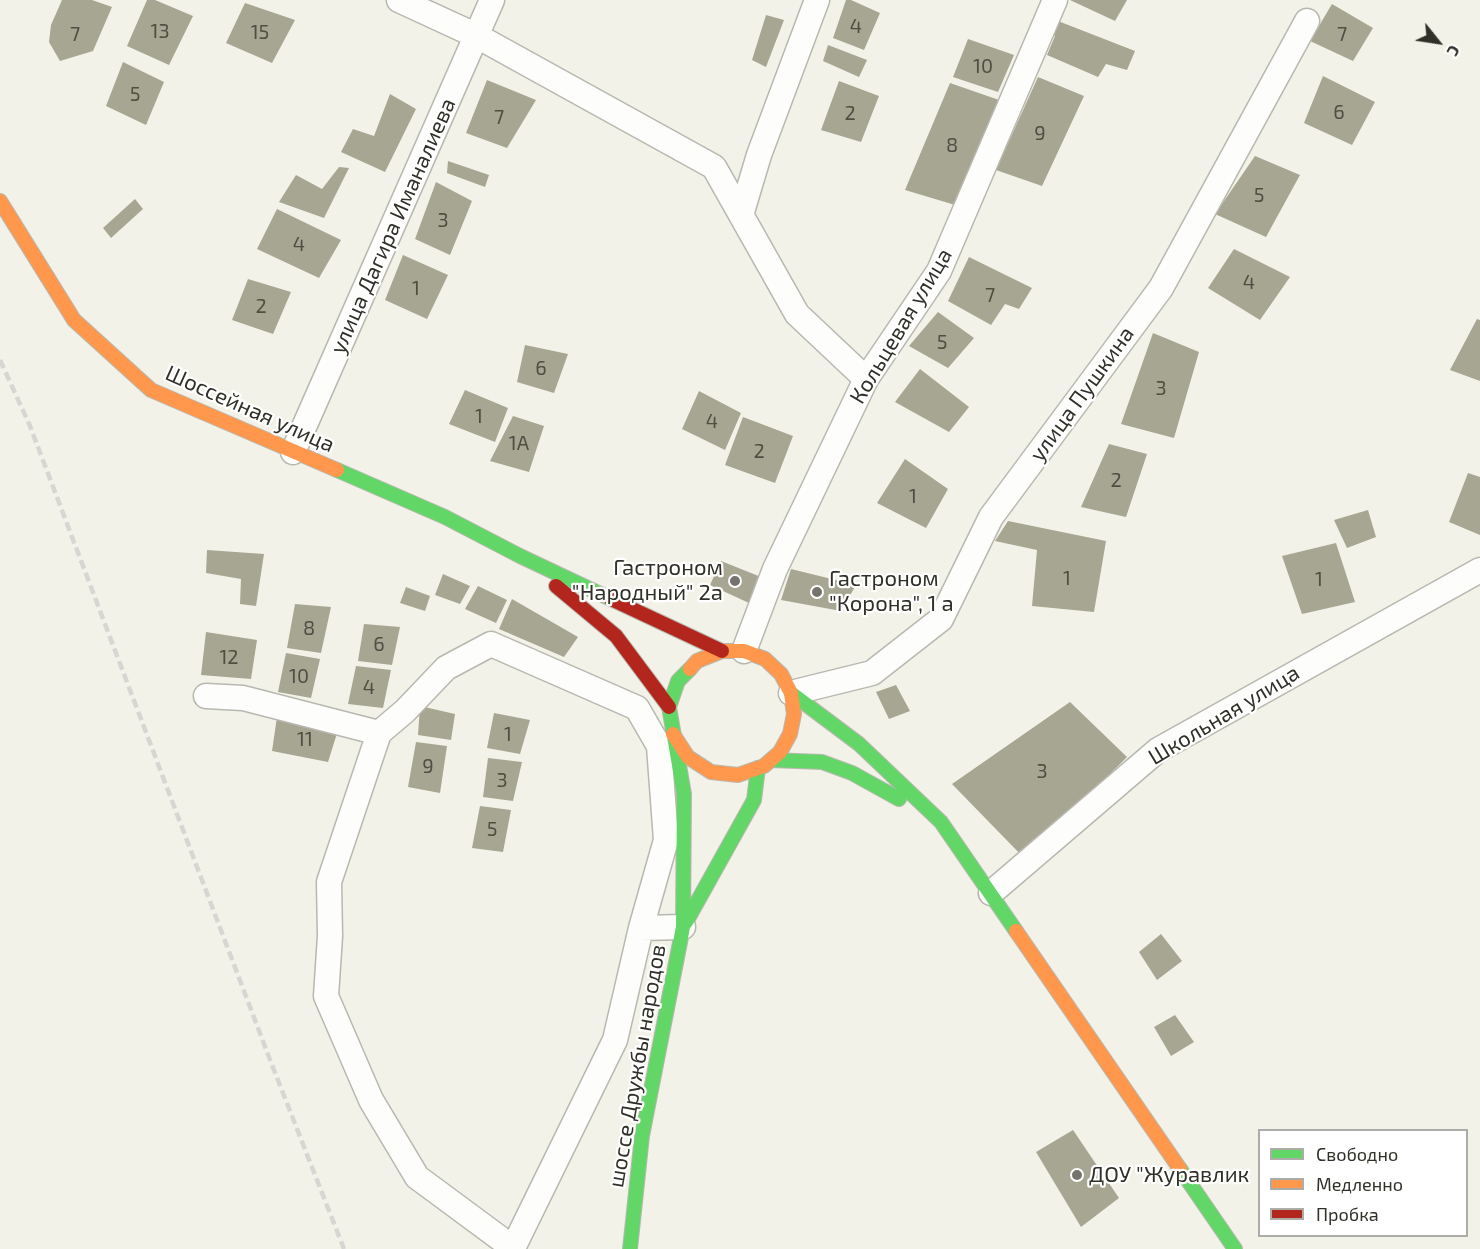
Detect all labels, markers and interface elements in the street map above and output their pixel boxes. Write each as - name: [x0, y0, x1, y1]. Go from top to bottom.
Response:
- north arrow: [1408, 12, 1468, 72]
- house number: 4: [850, 14, 862, 38]
- house number: 13: [150, 19, 170, 43]
- house number: 15: [251, 20, 269, 44]
- house number: 7: [70, 22, 80, 46]
- house number: 7: [1337, 22, 1347, 46]
- text: С: [1443, 42, 1465, 60]
- house number: 10: [973, 54, 993, 78]
- house number: 5: [130, 82, 140, 106]
- street label: улица Дагира Иманалиева: [325, 94, 461, 358]
- house number: 6: [1333, 100, 1345, 124]
- house number: 2: [844, 101, 856, 125]
- house number: 7: [494, 105, 504, 129]
- house number: 9: [1034, 121, 1046, 145]
- house number: 8: [946, 133, 958, 157]
- house number: 5: [1254, 183, 1264, 207]
- house number: 3: [437, 208, 449, 232]
- house number: 4: [293, 232, 305, 256]
- street label: Кольцевая улица: [844, 243, 958, 409]
- house number: 4: [1243, 270, 1255, 294]
- house number: 1: [412, 276, 420, 300]
- house number: 7: [985, 283, 995, 307]
- house number: 2: [255, 294, 267, 318]
- street label: улица Пушкина: [1024, 321, 1140, 467]
- house number: 5: [937, 330, 947, 354]
- house number: 6: [535, 356, 547, 380]
- street label: Шоссейная улица: [161, 360, 339, 458]
- house number: 3: [1155, 376, 1167, 400]
- house number: 1: [475, 404, 483, 428]
- house number: 4: [706, 409, 718, 433]
- house number: 1А: [509, 431, 529, 455]
- house number: 2: [753, 439, 765, 463]
- house number: 2: [1110, 468, 1122, 492]
- house number: 1: [909, 484, 917, 508]
- place label: Гастроном "Народный" 2а: [572, 555, 723, 606]
- place label: Гастроном "Корона", 1 а: [829, 566, 954, 618]
- house number: 1: [1063, 566, 1071, 590]
- house number: 1: [1315, 567, 1323, 591]
- marker: Гастроном "Народный" 2а: [728, 574, 742, 588]
- marker: Гастроном "Корона", 1 а: [810, 585, 824, 599]
- house number: 8: [303, 616, 315, 640]
- house number: 6: [373, 632, 385, 656]
- house number: 12: [219, 645, 239, 669]
- street label: Школьная улица: [1144, 660, 1304, 770]
- house number: 10: [289, 664, 309, 688]
- house number: 4: [363, 675, 375, 699]
- house number: 1: [504, 722, 512, 746]
- house number: 11: [297, 727, 313, 751]
- house number: 9: [422, 754, 434, 778]
- house number: 3: [1036, 759, 1048, 783]
- house number: 3: [496, 768, 508, 792]
- house number: 5: [487, 817, 497, 841]
- street label: шоссе Дружбы народов: [603, 942, 671, 1190]
- legend: [1258, 1129, 1468, 1237]
- text: Свободно: [1316, 1143, 1398, 1165]
- place label: ДОУ "Журавлик: [1089, 1162, 1249, 1188]
- marker: ДОУ "Журавлик: [1070, 1168, 1084, 1182]
- text: Медленно: [1316, 1173, 1403, 1195]
- text: Пробка: [1316, 1203, 1379, 1225]

